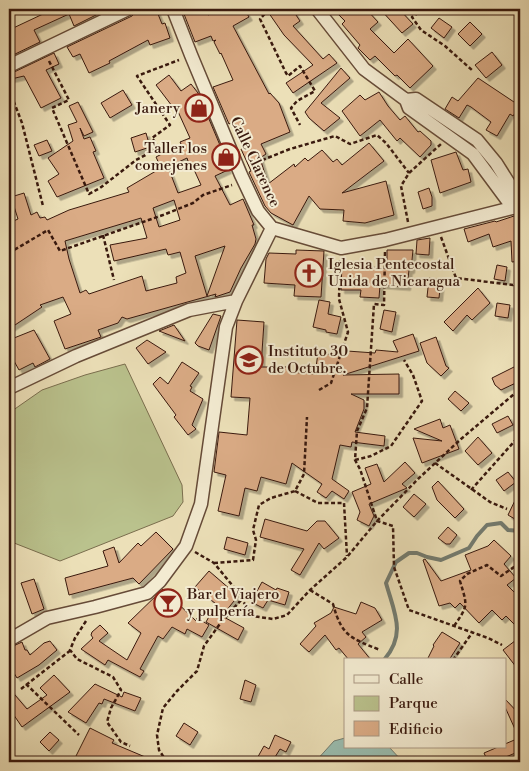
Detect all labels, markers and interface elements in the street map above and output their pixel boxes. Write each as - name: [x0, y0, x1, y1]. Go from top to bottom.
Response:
- shop icon: Janery: [184, 93, 214, 123]
- place label: Janery: [134, 99, 181, 118]
- street label: Calle Clarence: [226, 114, 284, 210]
- place label: Taller los comejenes: [135, 139, 207, 175]
- shop icon: Taller los comejenes: [211, 142, 241, 172]
- place label: Iglesia Pentecostal Unida de Nicaragua: [328, 255, 461, 291]
- church icon: Iglesia Pentecostal Unida de Nicaragua: [294, 258, 324, 288]
- place label: Instituto 30 de Octubre.: [268, 342, 348, 378]
- school or university icon: Instituto 30 de Octubre.: [234, 345, 264, 375]
- place label: Bar el Viajero y pulpería: [186, 585, 279, 621]
- bar icon: Bar el Viajero y pulpería: [153, 588, 183, 618]
- legend: [344, 658, 506, 748]
- text: Calle: [389, 670, 423, 689]
- text: Parque: [389, 694, 438, 713]
- text: Edificio: [389, 720, 443, 739]

